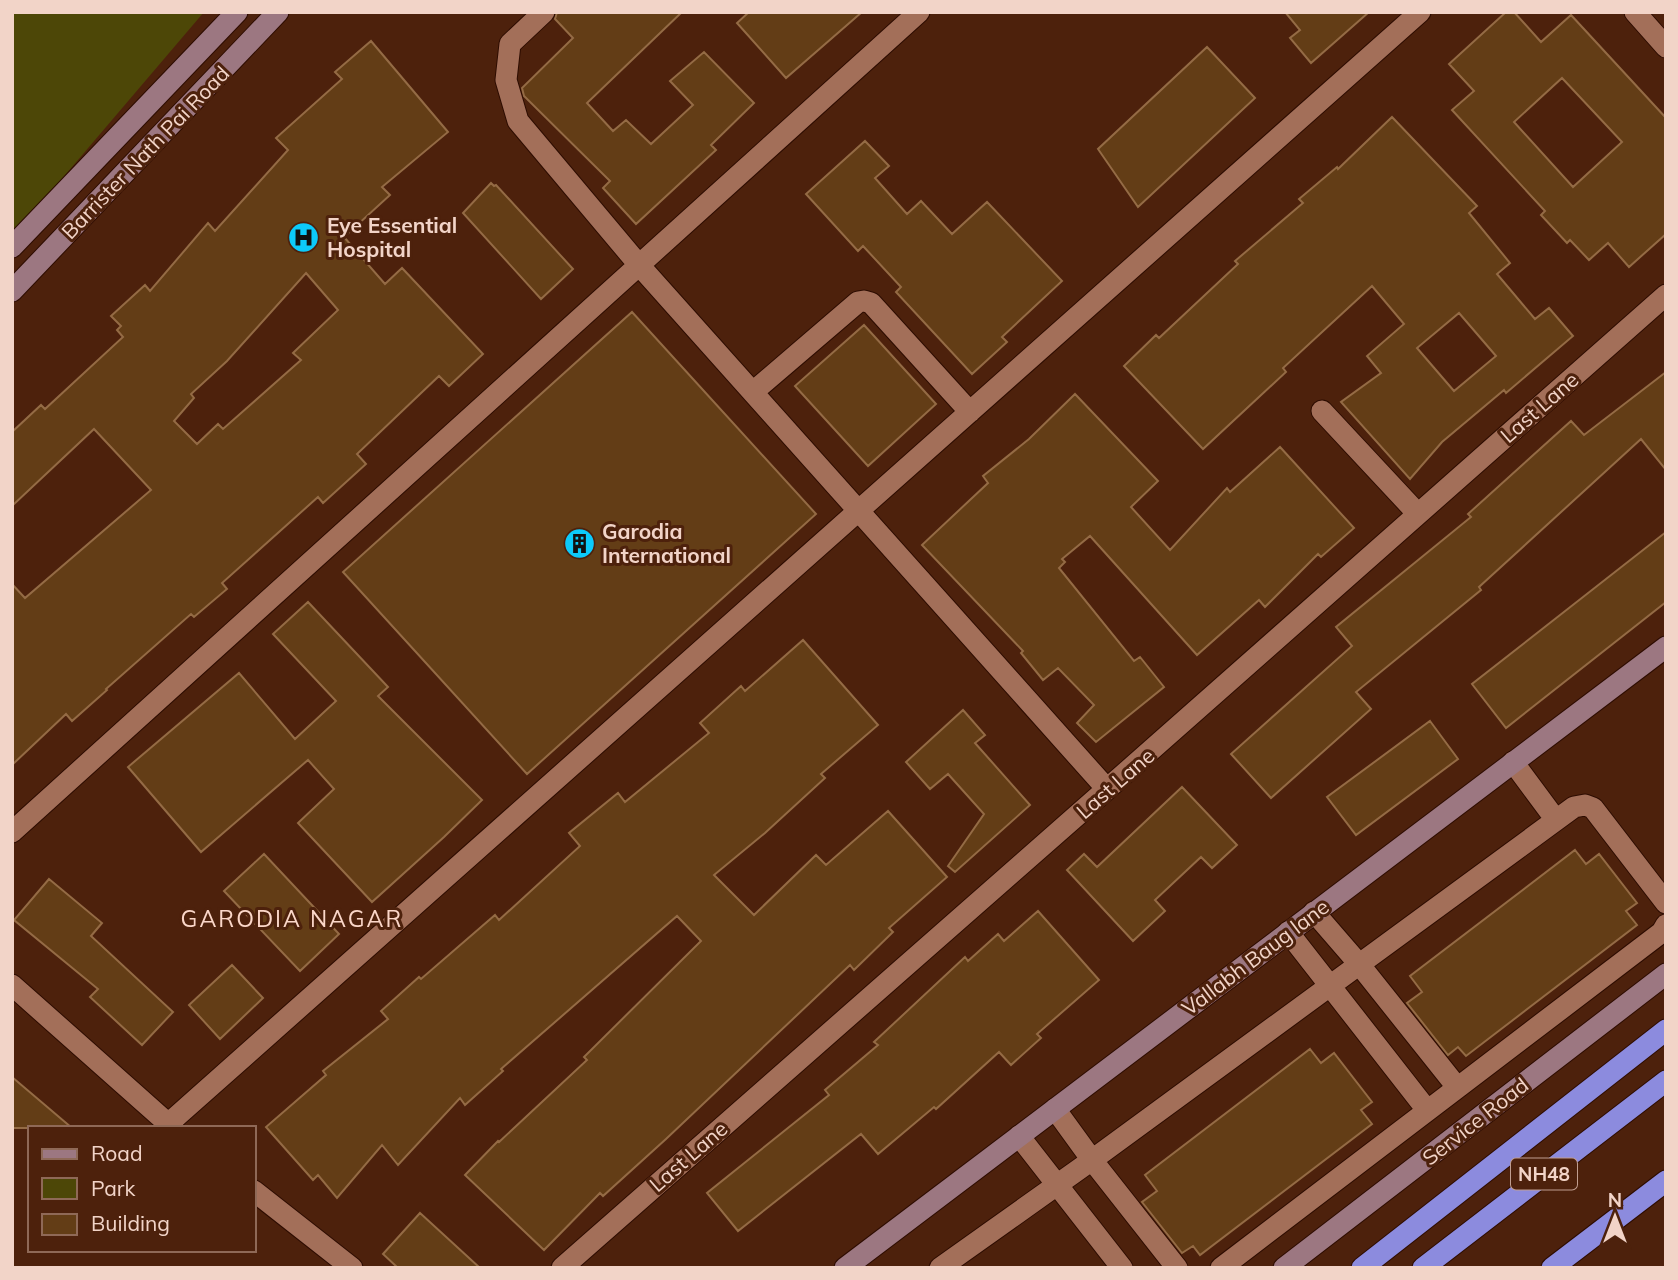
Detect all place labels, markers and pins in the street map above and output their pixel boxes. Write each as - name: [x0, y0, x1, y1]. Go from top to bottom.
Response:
- place label: Eye Essential Hospital: [327, 212, 457, 262]
- hospital icon: Eye Essential Hospital: [287, 220, 321, 254]
- place label: Garodia International: [602, 518, 731, 568]
- building icon: Garodia International: [562, 526, 596, 560]

